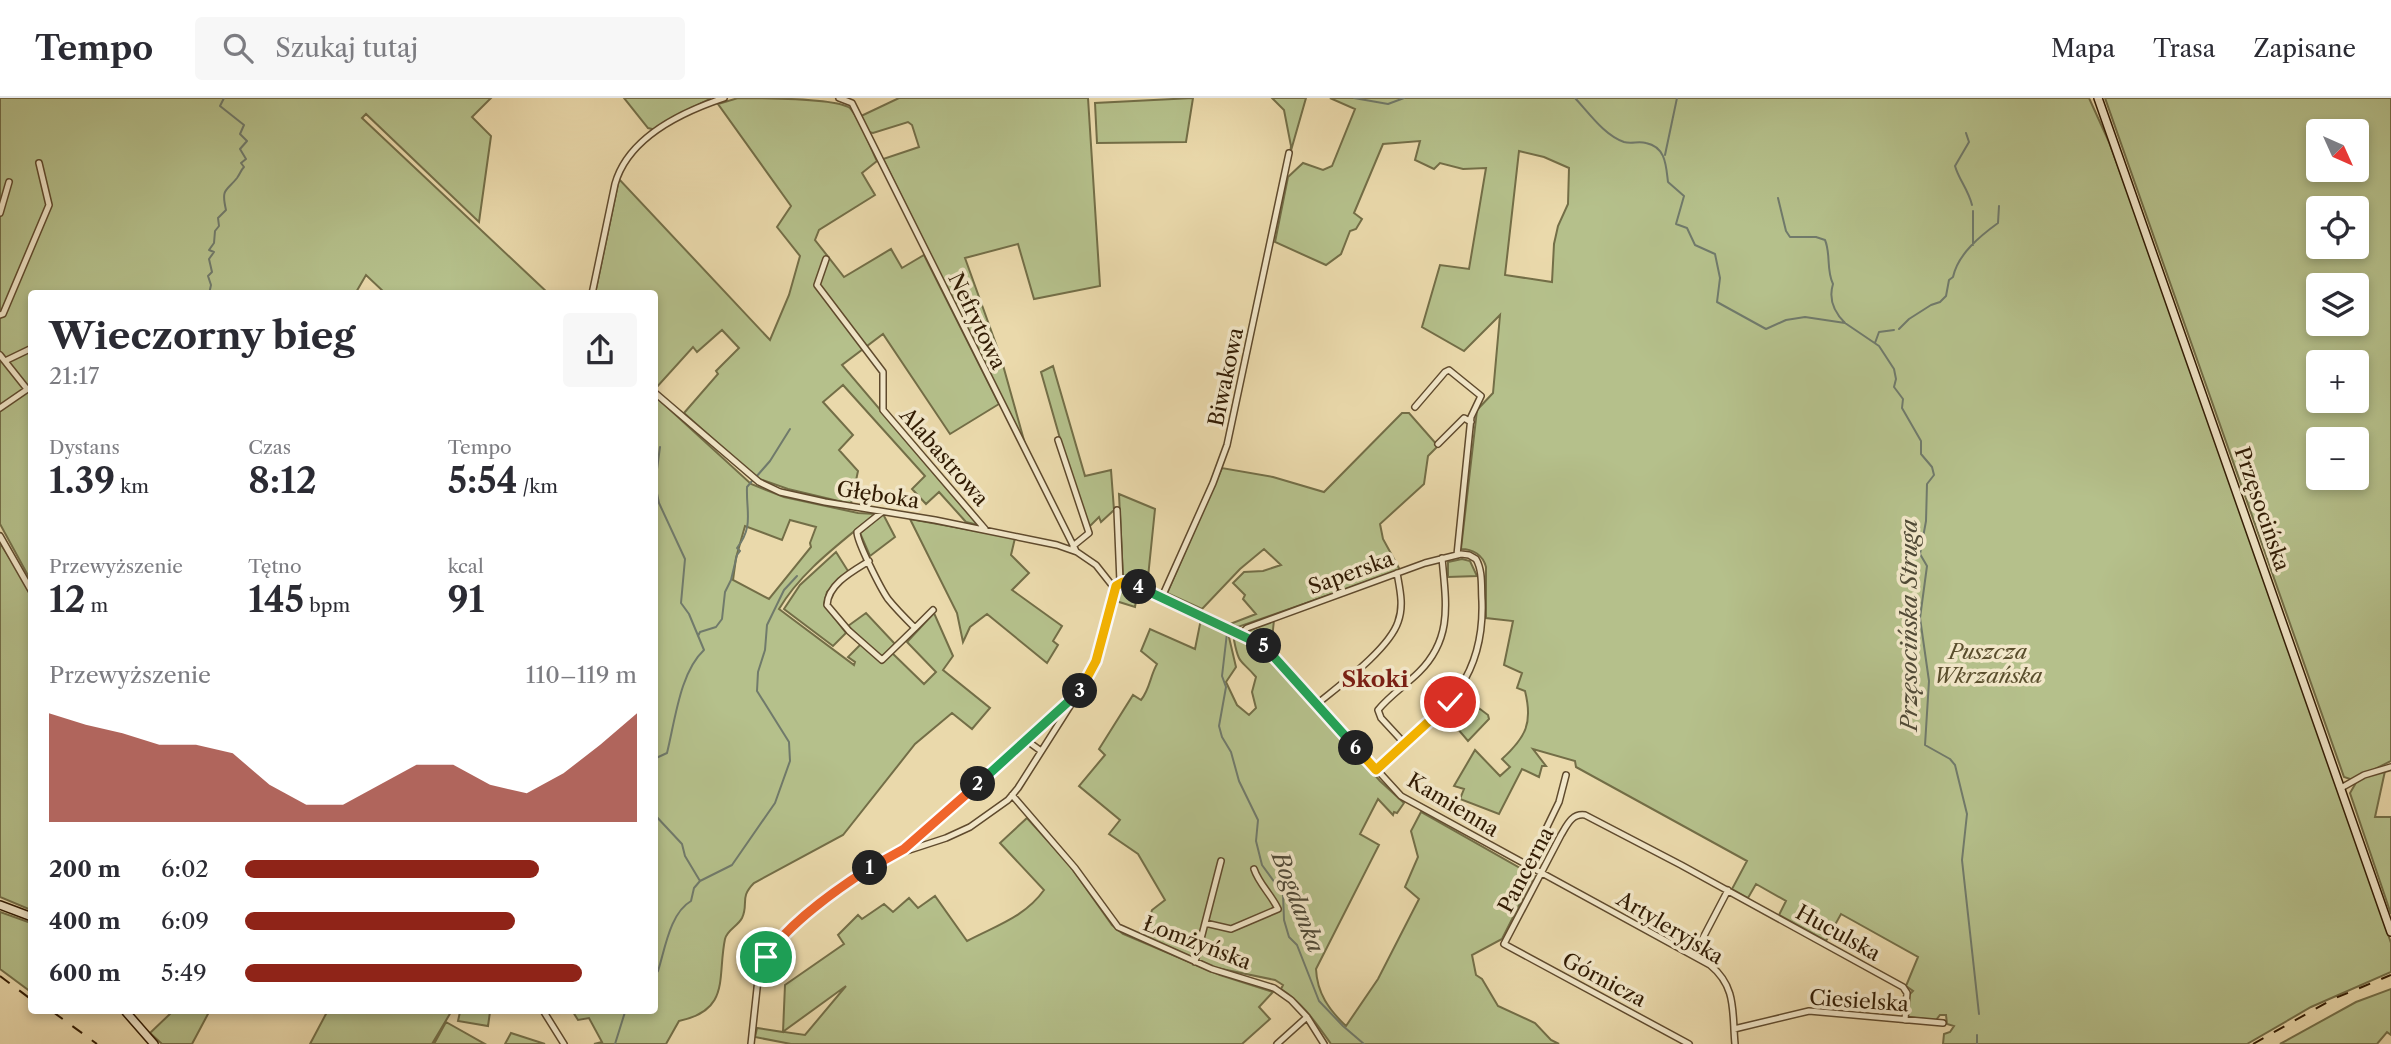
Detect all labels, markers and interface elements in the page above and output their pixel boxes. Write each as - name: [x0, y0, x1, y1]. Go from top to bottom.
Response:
- search box: [195, 17, 685, 80]
- text: Tempo: [35, 28, 153, 69]
- icon: search: [219, 29, 257, 67]
- text: Szukaj tutaj: [275, 32, 418, 64]
- text: Mapa: [2051, 34, 2115, 63]
- text: Trasa: [2153, 34, 2215, 63]
- text: Zapisane: [2253, 34, 2356, 63]
- north arrow: [2306, 119, 2370, 182]
- map controls: [2306, 119, 2369, 490]
- button: locate: [2306, 196, 2369, 259]
- street label: Nefrytowa: [943, 268, 1012, 374]
- button: layers: [2306, 273, 2369, 336]
- text: Wieczorny bieg: [49, 312, 356, 359]
- button: share: [563, 313, 637, 387]
- street label: Biwakowa: [1203, 324, 1248, 428]
- button: +: [2306, 350, 2369, 413]
- text: 21:17: [49, 362, 99, 390]
- street label: Alabastrowa: [894, 402, 994, 512]
- button: −: [2306, 427, 2369, 490]
- text: Dystans: [49, 436, 120, 459]
- text: Czas: [248, 436, 291, 459]
- text: Tempo: [448, 436, 512, 459]
- street label: Przęsocińska: [2230, 444, 2296, 575]
- text: 1.39: [49, 459, 115, 502]
- text: 8:12: [248, 459, 317, 502]
- text: 5:54: [448, 459, 517, 502]
- text: km: [115, 475, 149, 498]
- text: /km: [517, 475, 558, 498]
- street label: Głęboka: [835, 476, 922, 514]
- water label: Przęsocińska Struga: [1895, 519, 1923, 733]
- street label: Saperska: [1305, 545, 1398, 600]
- text: Przewyższenie: [49, 555, 183, 578]
- text: Tętno: [248, 555, 302, 578]
- text: kcal: [448, 555, 484, 578]
- pin: 4: [1122, 570, 1156, 604]
- text: 4: [1133, 575, 1144, 598]
- text: 12: [49, 578, 85, 621]
- text: 145: [248, 578, 304, 621]
- text: 91: [448, 578, 484, 621]
- text: m: [85, 594, 108, 617]
- text: bpm: [304, 594, 350, 617]
- pin: 5: [1246, 628, 1282, 664]
- text: 5: [1258, 634, 1269, 657]
- park label: Puszcza Wkrzańska: [1933, 639, 2043, 688]
- text: Przewyższenie: [49, 661, 211, 689]
- text: 110–119 m: [526, 661, 637, 689]
- district label: Skoki: [1341, 665, 1409, 693]
- pin: [1420, 672, 1480, 732]
- pin: 3: [1062, 674, 1098, 708]
- text: 3: [1074, 679, 1085, 702]
- icon: check: [1431, 683, 1469, 721]
- pin: 6: [1338, 730, 1374, 766]
- text: 6: [1350, 736, 1361, 759]
- pin: 2: [960, 766, 996, 802]
- street label: Kamienna: [1403, 767, 1504, 842]
- text: 2: [972, 772, 983, 795]
- street label: Pancerna: [1493, 822, 1559, 917]
- water label: Bogdanka: [1265, 846, 1330, 957]
- pin: 1: [852, 850, 888, 886]
- text: 200 m: [49, 855, 121, 883]
- text: 6:02: [161, 855, 209, 883]
- text: 1: [865, 856, 874, 879]
- street label: Artyleryjska: [1612, 885, 1729, 970]
- street label: Huculska: [1792, 899, 1886, 966]
- text: 400 m: [49, 907, 121, 935]
- text: 6:09: [161, 907, 209, 935]
- street label: Łomżyńska: [1140, 911, 1256, 975]
- pin: [736, 927, 796, 987]
- icon: arrive: [747, 938, 785, 976]
- street label: Górnicza: [1558, 947, 1651, 1012]
- text: 600 m: [49, 959, 121, 987]
- text: 5:49: [161, 959, 207, 987]
- street label: Ciesielska: [1808, 985, 1911, 1017]

